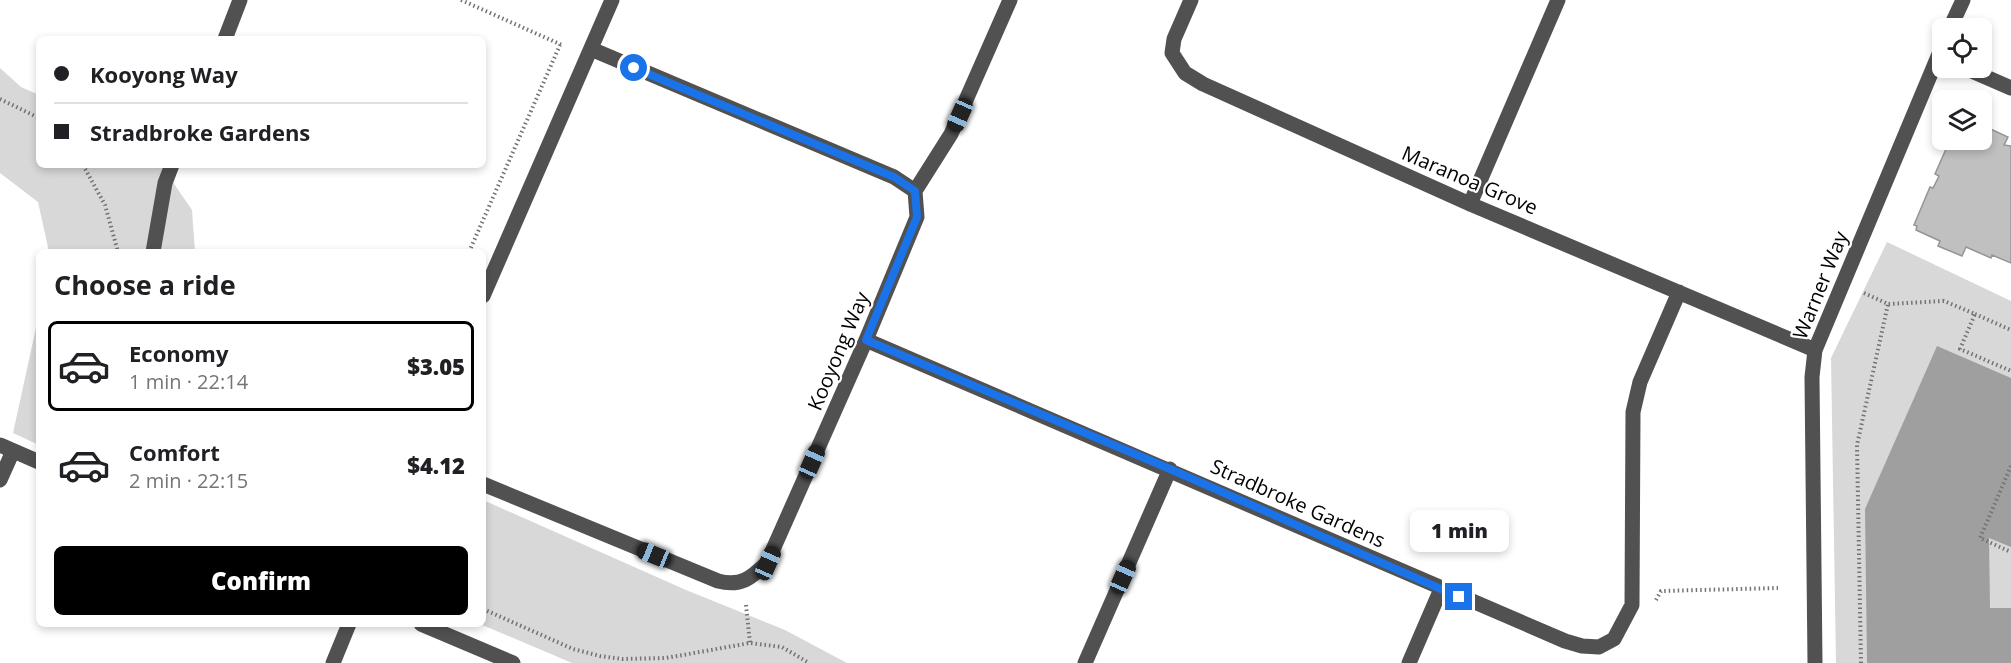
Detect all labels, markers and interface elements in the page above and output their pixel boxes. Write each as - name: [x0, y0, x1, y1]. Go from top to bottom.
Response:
- map controls: [1932, 18, 1992, 150]
- button: locate: [1932, 18, 1992, 78]
- route start: [620, 54, 647, 81]
- text: Kooyong Way: [90, 59, 238, 89]
- button: layers: [1932, 90, 1992, 150]
- car: [944, 95, 976, 135]
- text: Stradbroke Gardens: [90, 117, 310, 147]
- street label: Maranoa Grove: [1398, 139, 1542, 221]
- street label: Warner Way: [1786, 226, 1854, 343]
- text: Choose a ride: [54, 266, 236, 303]
- street label: Kooyong Way: [801, 287, 875, 414]
- text: Economy: [129, 338, 228, 368]
- icon: car: [57, 339, 111, 393]
- text: $3.05: [407, 351, 465, 381]
- text: 1 min · 22:14: [129, 368, 248, 395]
- text: Comfort: [129, 437, 220, 467]
- icon: car: [57, 438, 111, 492]
- car: [796, 442, 828, 482]
- text: $4.12: [407, 450, 465, 480]
- street label: Stradbroke Gardens: [1207, 452, 1389, 554]
- text: 2 min · 22:15: [129, 467, 248, 494]
- callout: 1 min: [1410, 510, 1508, 552]
- text: 1 min: [1431, 517, 1488, 544]
- car: [634, 540, 674, 570]
- car: [752, 543, 784, 583]
- button: Confirm: [54, 546, 468, 615]
- car: [1107, 557, 1139, 597]
- route end: [1445, 583, 1472, 610]

